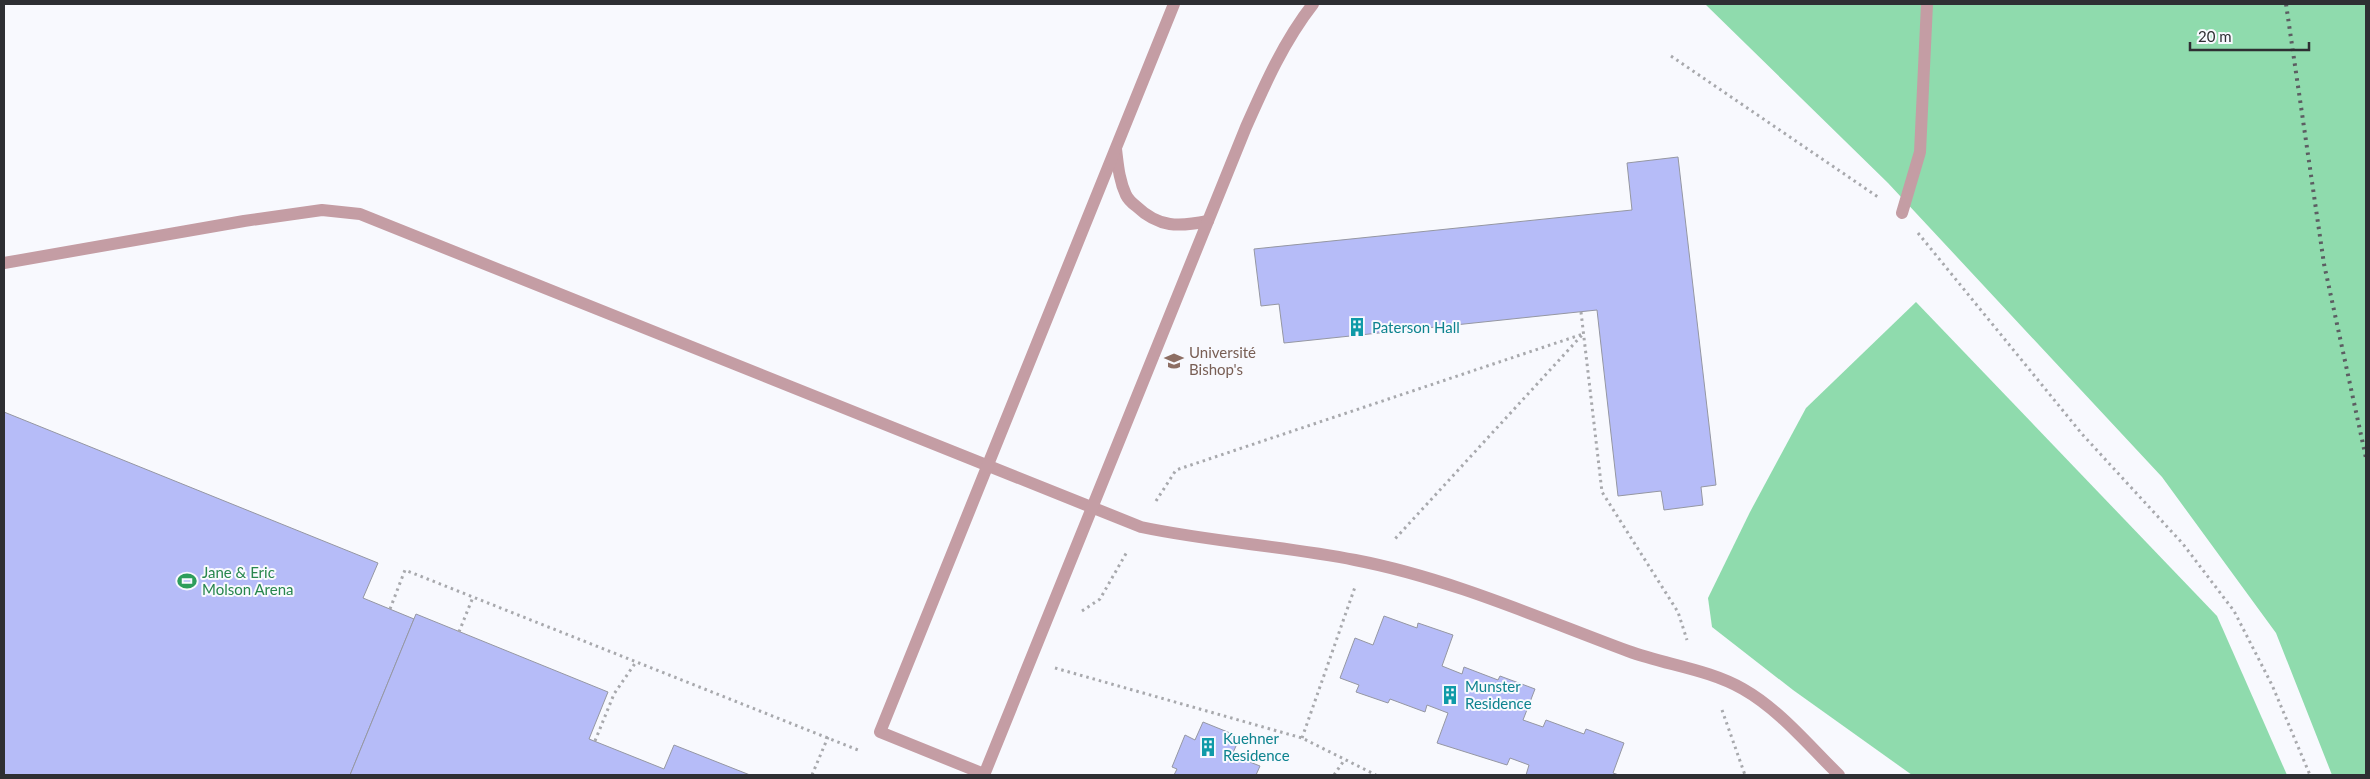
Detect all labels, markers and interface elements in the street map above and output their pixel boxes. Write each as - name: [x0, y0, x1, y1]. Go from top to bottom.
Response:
- scale bar: [2190, 20, 2309, 52]
- text: 20 m: [2198, 27, 2232, 45]
- building icon: Paterson Hall: [1346, 316, 1368, 338]
- place label: Paterson Hall: [1372, 318, 1460, 336]
- place label: Université Bishop's: [1189, 343, 1256, 378]
- school or university icon: Université Bishop's: [1163, 350, 1185, 372]
- place label: Jane & Eric Molson Arena: [202, 563, 293, 598]
- sports icon: Jane & Eric Molson Arena: [176, 570, 198, 592]
- place label: Munster Residence: [1465, 677, 1532, 712]
- building icon: Munster Residence: [1439, 684, 1461, 706]
- place label: Kuehner Residence: [1223, 729, 1290, 764]
- building icon: Kuehner Residence: [1197, 736, 1219, 758]

